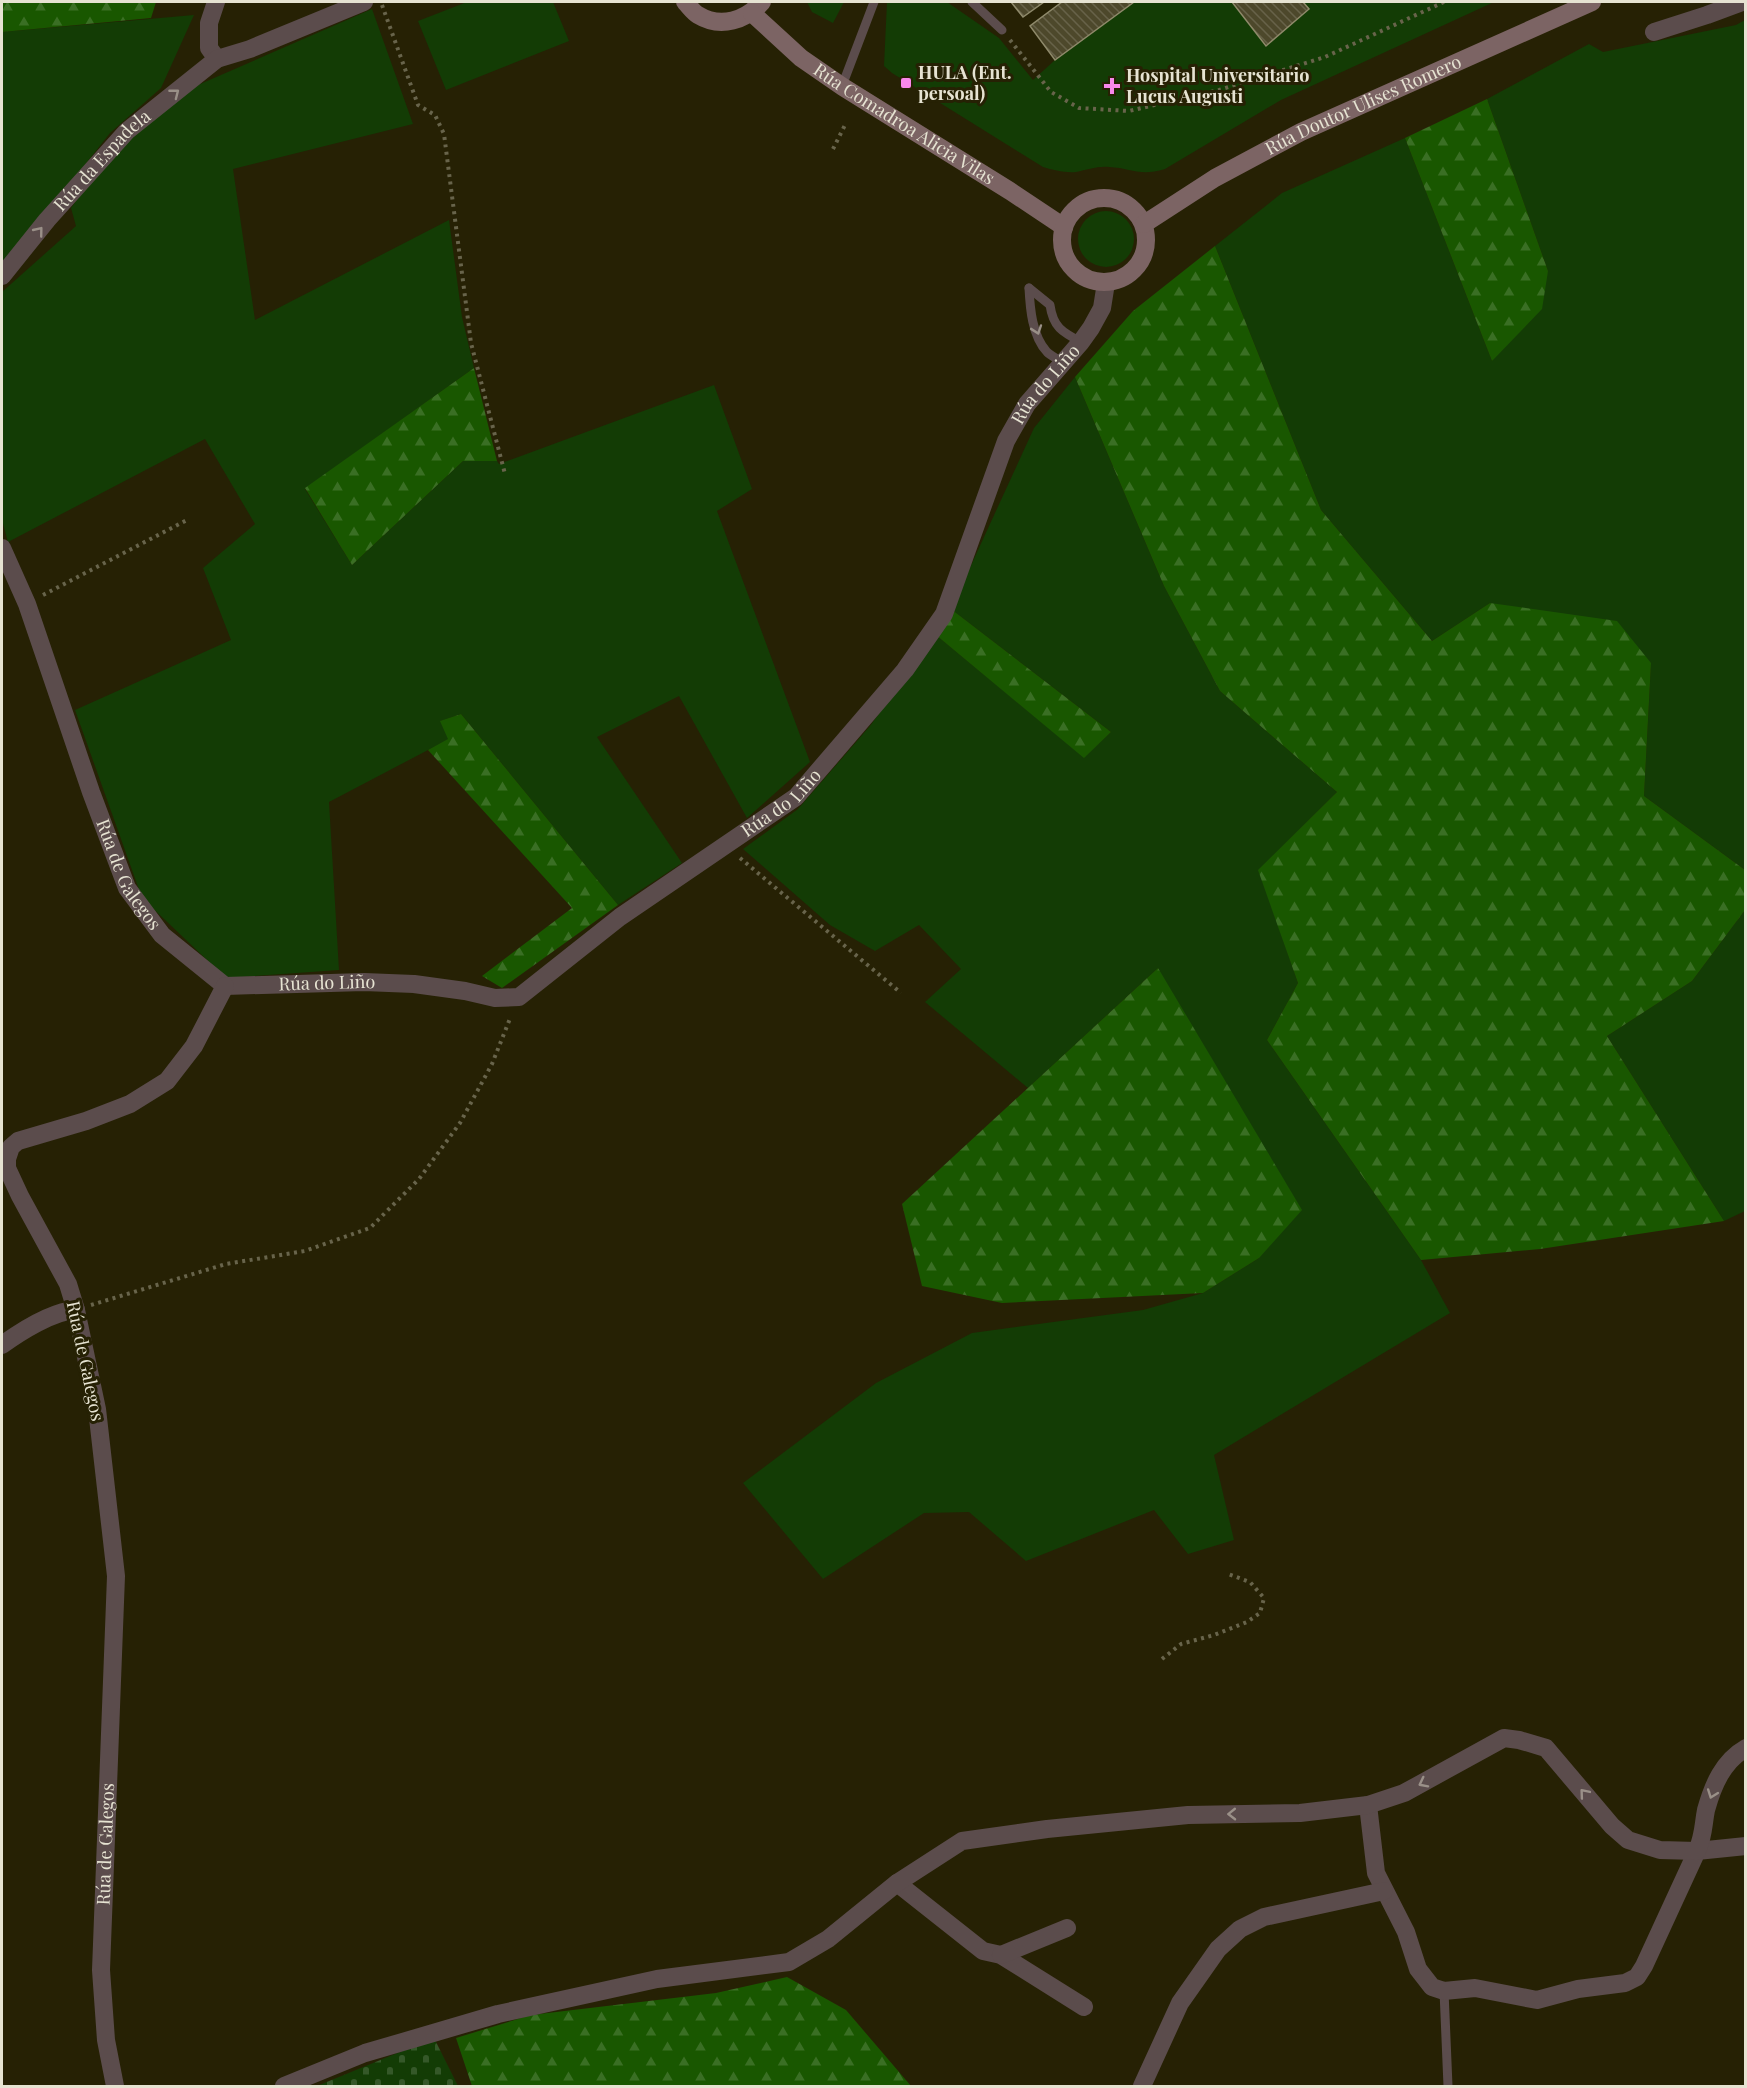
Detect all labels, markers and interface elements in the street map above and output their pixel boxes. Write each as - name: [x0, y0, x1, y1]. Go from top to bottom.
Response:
- street label: Rúa Doutor Ulises Romero: [1261, 49, 1465, 160]
- street label: Rúa Comadroa Alicia Vilas: [809, 57, 1000, 190]
- place label: HULA (Ent. persoal): [918, 60, 1012, 105]
- place label: Hospital Universitario Lucus Augusti: [1126, 63, 1309, 108]
- marker: HULA (Ent. persoal): [899, 76, 913, 90]
- marker: Hospital Universitario Lucus Augusti: [1103, 77, 1121, 95]
- one-way arrow: [168, 89, 179, 100]
- street label: Rúa da Espadela: [48, 104, 155, 216]
- one-way arrow: [31, 227, 42, 238]
- one-way arrow: [1029, 324, 1042, 335]
- street label: Rúa do Liño: [1005, 339, 1085, 428]
- street label: Rúa do Liño: [736, 763, 826, 842]
- street label: Rúa de Galegos: [91, 815, 167, 934]
- street label: Rúa do Liño: [278, 969, 376, 995]
- street label: Rúa de Galegos: [62, 1299, 110, 1423]
- one-way arrow: [1418, 1776, 1429, 1788]
- street label: Rúa de Galegos: [90, 1783, 119, 1906]
- one-way arrow: [1707, 1788, 1720, 1799]
- one-way arrow: [1580, 1789, 1591, 1800]
- one-way arrow: [1228, 1808, 1237, 1820]

